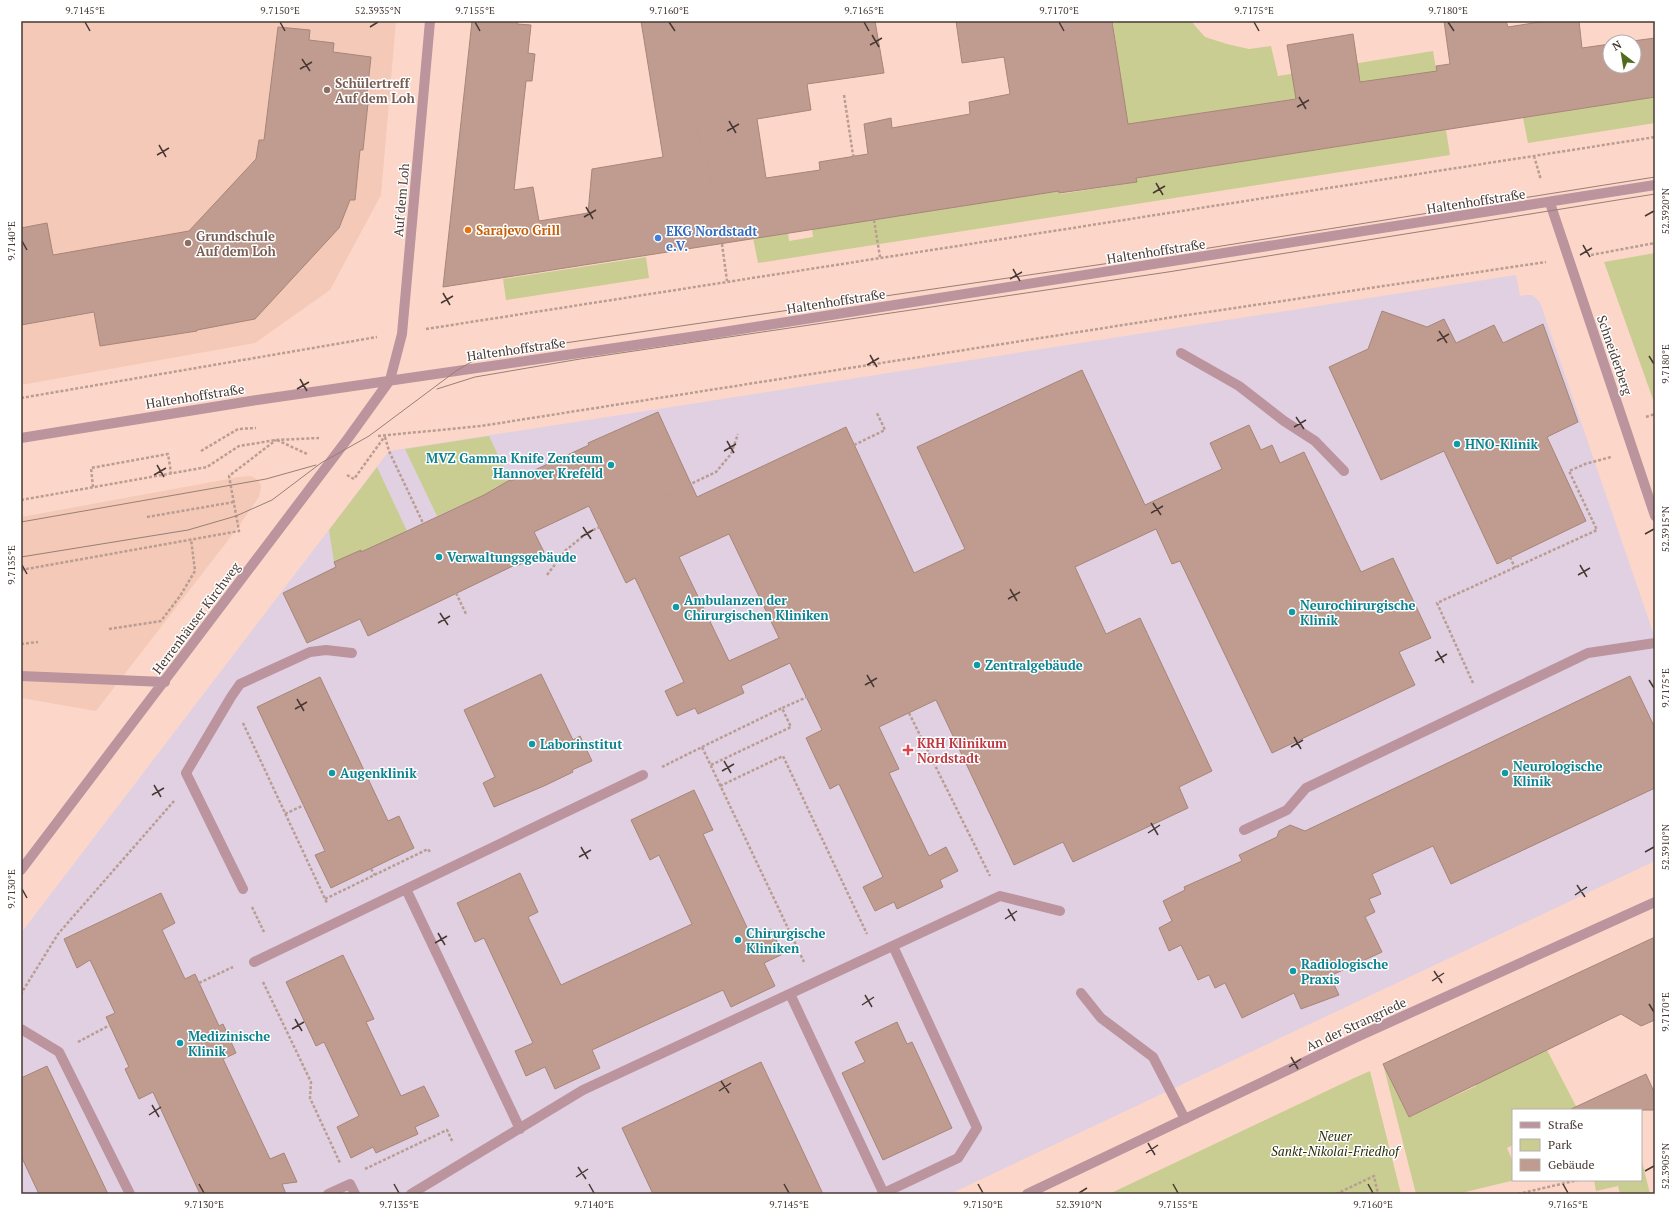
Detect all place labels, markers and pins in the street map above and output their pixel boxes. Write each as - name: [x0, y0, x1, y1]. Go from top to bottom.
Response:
- place label: Schülertreff Auf dem Loh: [335, 74, 416, 107]
- marker: Schülertreff Auf dem Loh: [322, 85, 332, 95]
- place label: Sarajevo Grill: [476, 221, 560, 239]
- place label: EKG Nordstadt e.V.: [666, 222, 758, 255]
- marker: Sarajevo Grill: [463, 225, 473, 235]
- place label: Grundschule Auf dem Loh: [196, 227, 277, 260]
- marker: EKG Nordstadt e.V.: [653, 233, 663, 243]
- marker: Grundschule Auf dem Loh: [183, 238, 193, 248]
- place label: HNO-Klinik: [1465, 435, 1539, 453]
- marker: HNO-Klinik: [1452, 439, 1462, 449]
- place label: MVZ Gamma Knife Zenteum Hannover Krefeld: [426, 449, 603, 482]
- marker: MVZ Gamma Knife Zenteum Hannover Krefeld: [606, 460, 616, 470]
- place label: Verwaltungsgebäude: [447, 548, 577, 566]
- marker: Verwaltungsgebäude: [434, 552, 444, 562]
- place label: Ambulanzen der Chirurgischen Kliniken: [684, 591, 829, 624]
- place label: Neurochirurgische Klinik: [1300, 596, 1416, 629]
- marker: Ambulanzen der Chirurgischen Kliniken: [671, 602, 681, 612]
- marker: Neurochirurgische Klinik: [1287, 607, 1297, 617]
- place label: Zentralgebäude: [985, 656, 1083, 674]
- marker: Zentralgebäude: [972, 660, 982, 670]
- place label: KRH Klinikum Nordstadt: [917, 734, 1007, 767]
- place label: Laborinstitut: [540, 735, 623, 753]
- marker: Laborinstitut: [527, 739, 537, 749]
- marker: KRH Klinikum Nordstadt: [902, 744, 914, 756]
- place label: Neurologische Klinik: [1513, 757, 1602, 790]
- place label: Augenklinik: [340, 764, 417, 782]
- marker: Augenklinik: [327, 768, 337, 778]
- marker: Neurologische Klinik: [1500, 768, 1510, 778]
- place label: Chirurgische Kliniken: [746, 924, 826, 957]
- marker: Chirurgische Kliniken: [733, 935, 743, 945]
- place label: Radiologische Praxis: [1301, 955, 1388, 988]
- marker: Radiologische Praxis: [1288, 966, 1298, 976]
- place label: Medizinische Klinik: [188, 1027, 270, 1060]
- marker: Medizinische Klinik: [175, 1038, 185, 1048]

